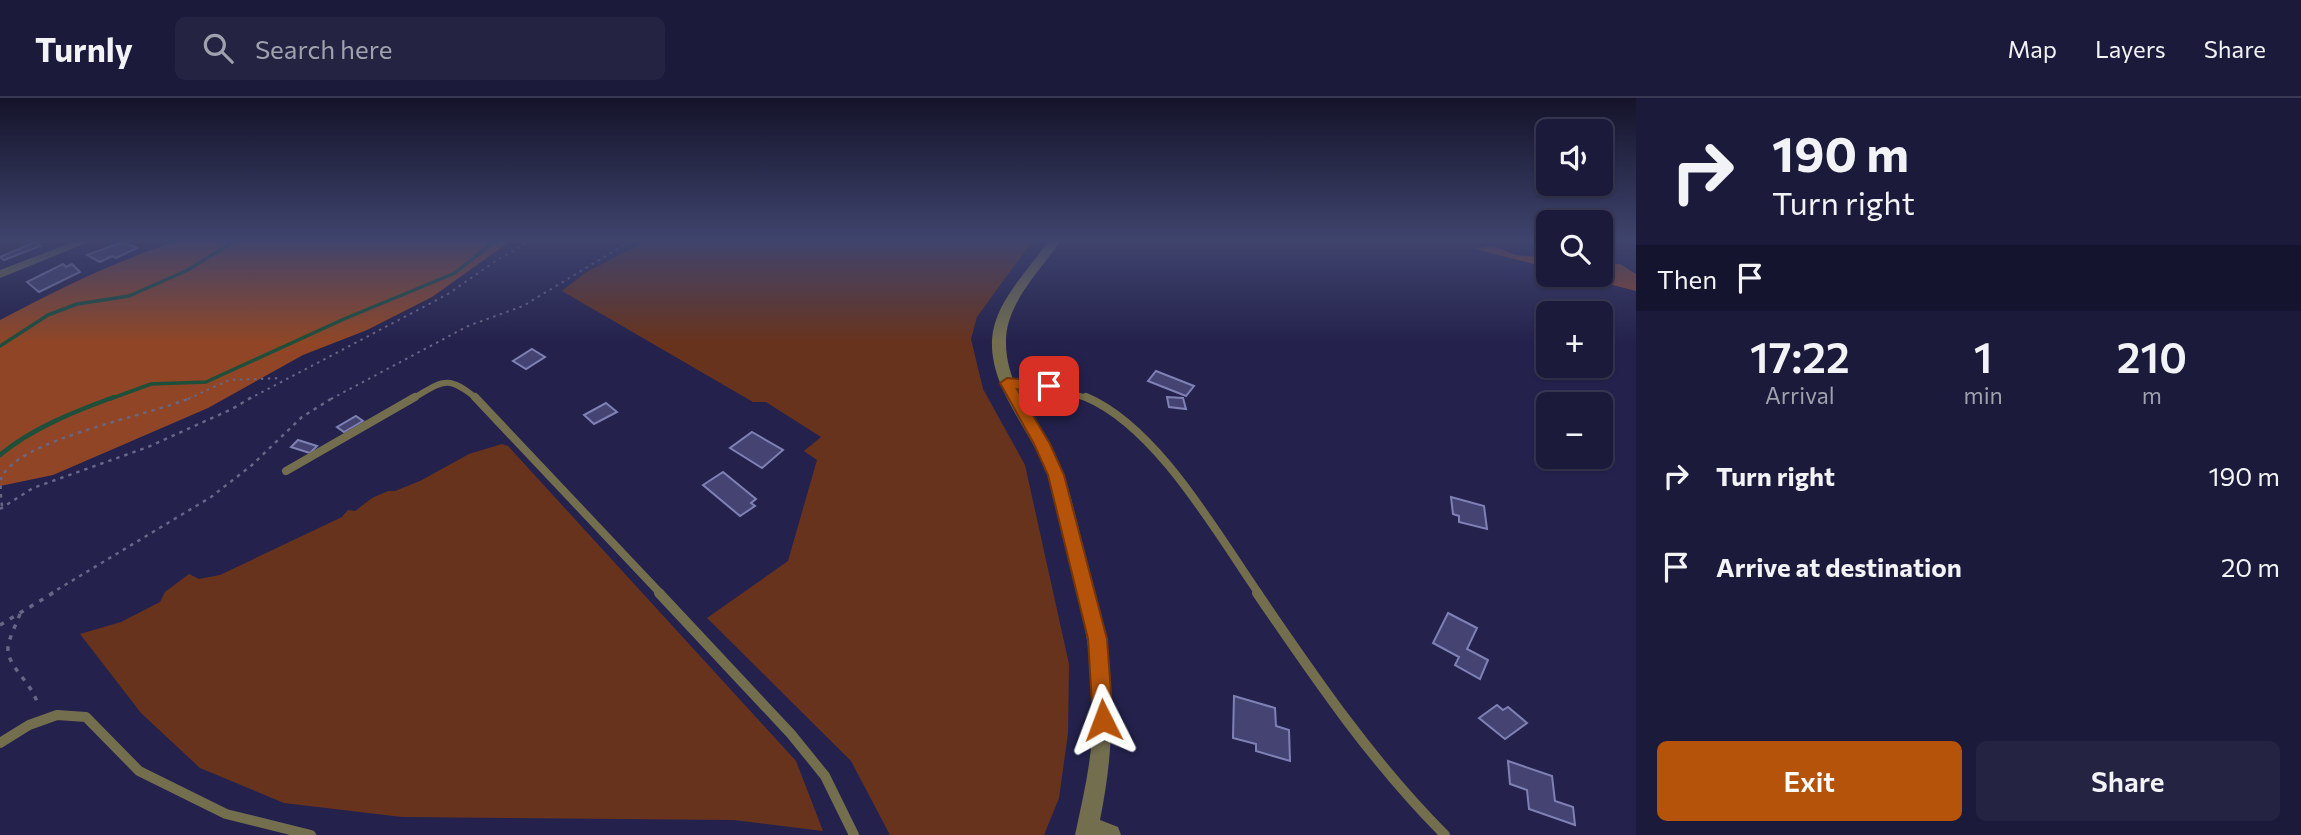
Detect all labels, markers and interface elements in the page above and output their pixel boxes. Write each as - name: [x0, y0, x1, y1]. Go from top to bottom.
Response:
- search box: [175, 17, 665, 80]
- text: Turnly: [35, 28, 133, 69]
- icon: search: [199, 29, 237, 67]
- text: Search here: [255, 33, 392, 64]
- text: Map: [2008, 34, 2057, 63]
- text: Layers: [2095, 34, 2166, 63]
- text: Share: [2204, 34, 2266, 63]
- map controls: [1536, 119, 1613, 469]
- button: sound: [1536, 119, 1613, 196]
- text: 190 m: [1772, 122, 1909, 182]
- icon: right: [1657, 126, 1748, 217]
- text: Turn right: [1772, 182, 1915, 222]
- button: search: [1536, 210, 1613, 287]
- icon: arrive: [1731, 259, 1769, 297]
- text: Then: [1657, 263, 1717, 294]
- button: +: [1536, 301, 1613, 378]
- text: 17:22: [1750, 330, 1850, 382]
- text: 1: [1974, 330, 1993, 382]
- text: 210: [2117, 330, 2187, 382]
- pin: [1019, 356, 1079, 416]
- icon: arrive: [1030, 367, 1068, 405]
- text: Arrival: [1765, 381, 1835, 409]
- text: min: [1964, 381, 2003, 409]
- text: m: [2142, 381, 2162, 409]
- button: −: [1536, 392, 1613, 469]
- icon: right: [1657, 457, 1695, 495]
- text: Turn right: [1716, 460, 1835, 491]
- text: 190 m: [2208, 460, 2280, 491]
- icon: arrive: [1657, 548, 1695, 586]
- text: Arrive at destination: [1716, 551, 1962, 582]
- text: 20 m: [2221, 551, 2280, 582]
- position arrow: [1066, 683, 1140, 757]
- button: Exit: [1657, 741, 1962, 821]
- button: Share: [1976, 741, 2280, 821]

